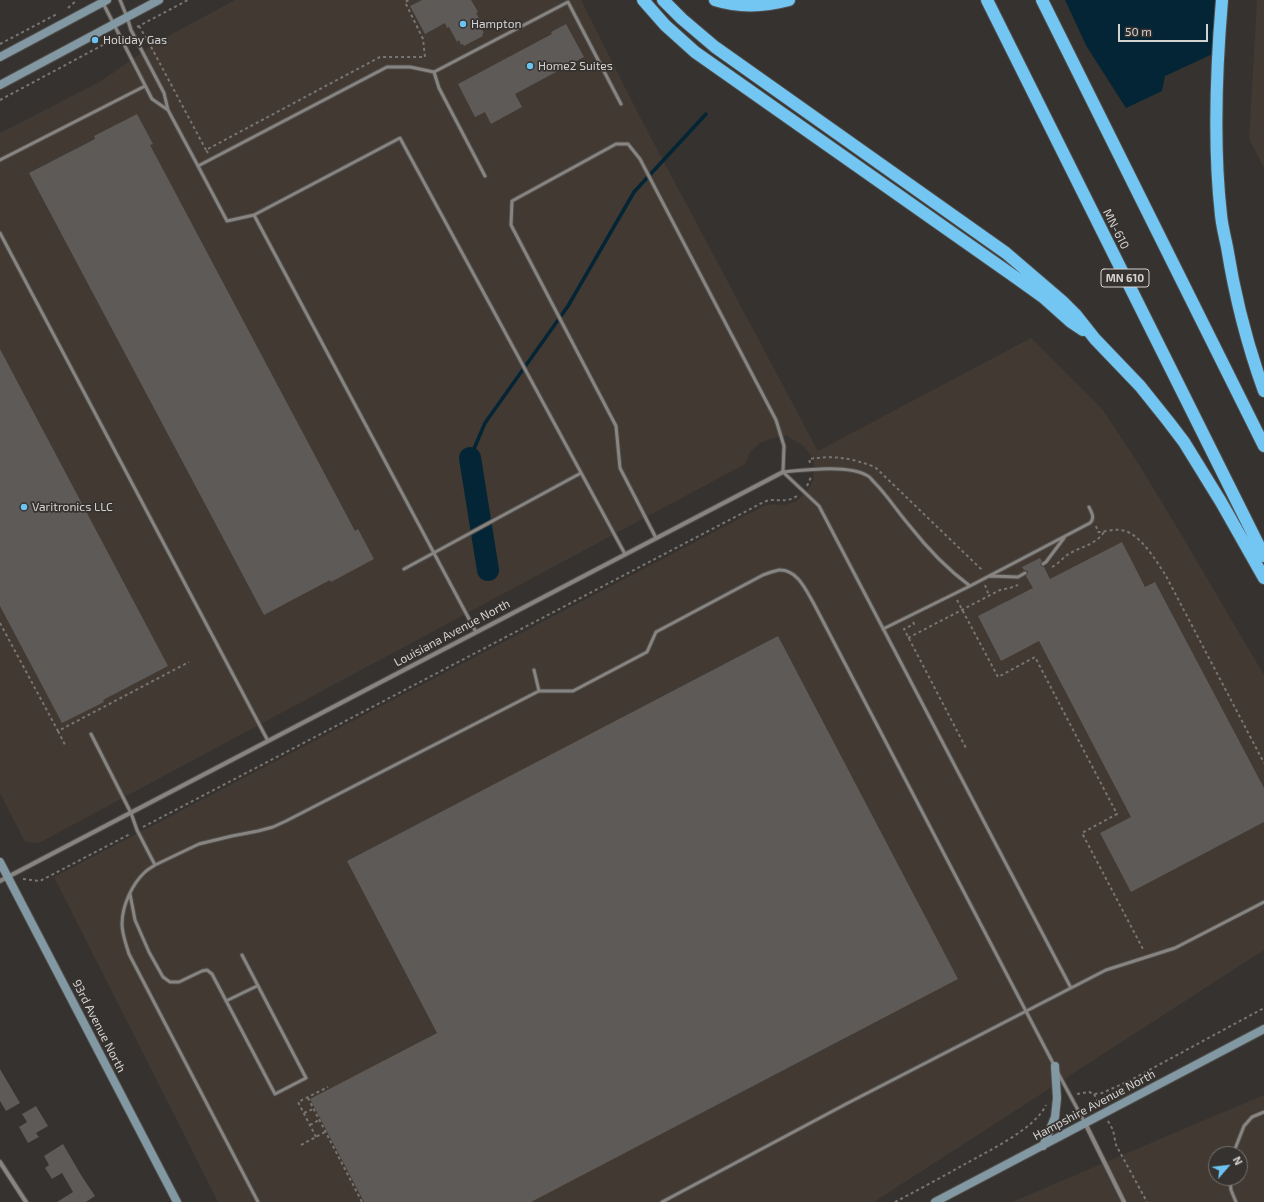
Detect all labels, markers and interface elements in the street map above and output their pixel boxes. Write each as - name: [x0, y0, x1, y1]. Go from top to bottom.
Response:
- scale bar: [1120, 16, 1210, 42]
- place label: Hampton: [471, 17, 521, 31]
- marker: Hampton: [458, 19, 468, 29]
- text: 50 m: [1125, 24, 1152, 38]
- place label: Holiday Gas: [103, 33, 167, 47]
- marker: Holiday Gas: [90, 35, 100, 45]
- place label: Home2 Suites: [538, 59, 613, 73]
- marker: Home2 Suites: [525, 61, 535, 71]
- street label: MN-610: [1100, 206, 1132, 252]
- road number: MN 610: [1101, 269, 1149, 287]
- place label: Varitronics LLC: [32, 500, 113, 514]
- marker: Varitronics LLC: [19, 502, 29, 512]
- street label: Louisiana Avenue North: [392, 596, 512, 670]
- street label: 93rd Avenue North: [69, 977, 129, 1075]
- street label: Hampshire Avenue North: [1030, 1067, 1158, 1143]
- north arrow: [1208, 1146, 1248, 1186]
- text: N: [1231, 1154, 1246, 1167]

